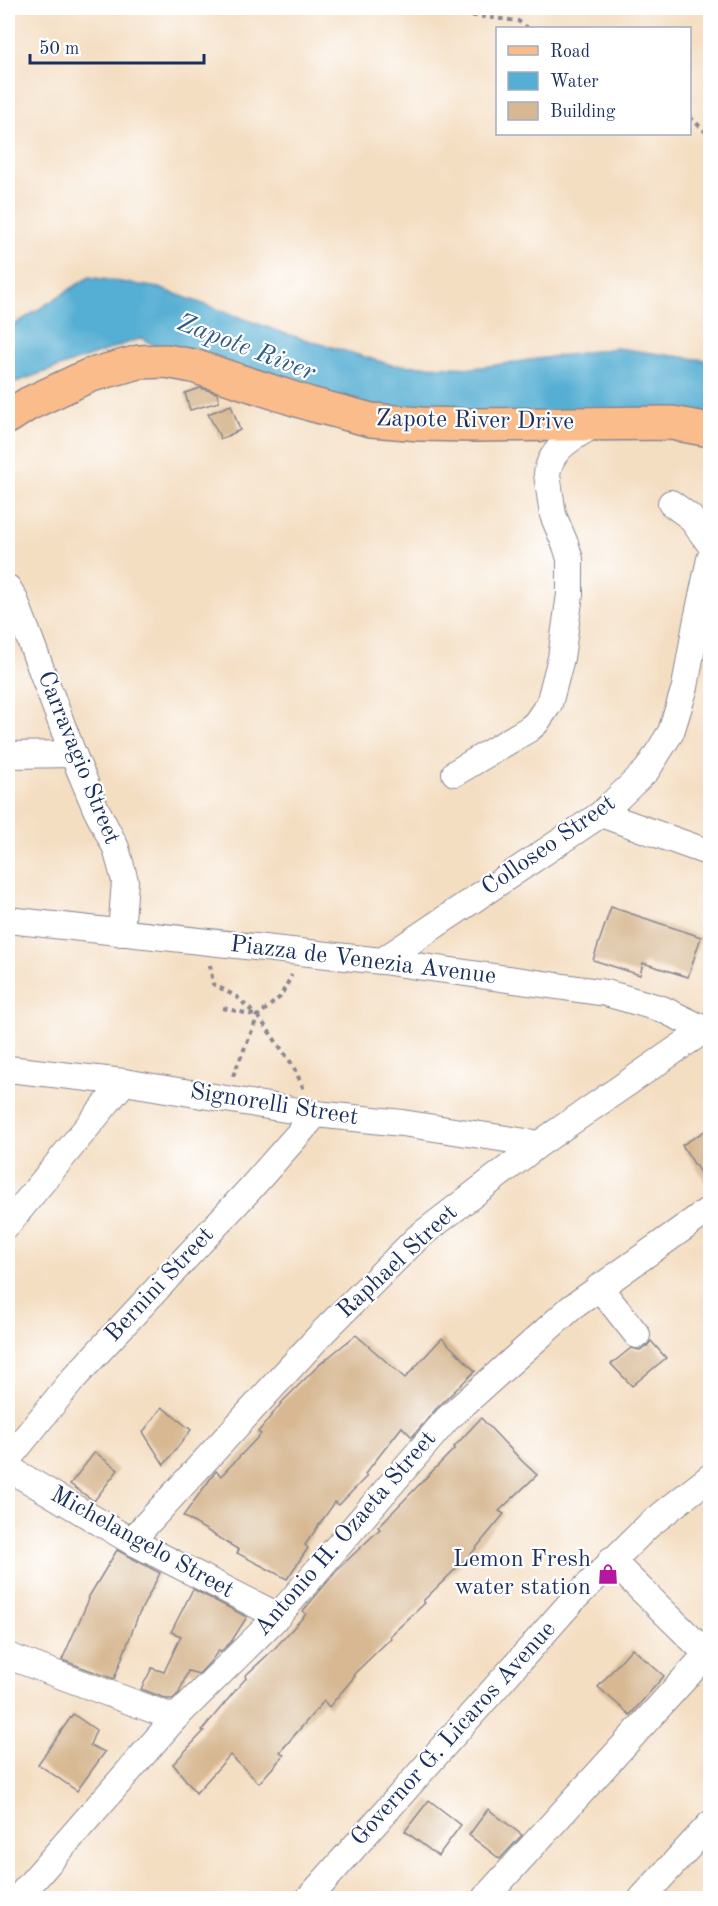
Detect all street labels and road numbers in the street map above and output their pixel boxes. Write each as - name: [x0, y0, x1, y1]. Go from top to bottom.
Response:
- street label: Zapote River Drive: [376, 407, 574, 435]
- street label: Carravagio Street: [32, 668, 124, 848]
- street label: Colloseo Street: [478, 791, 620, 901]
- street label: Piazza de Venezia Avenue: [229, 933, 497, 989]
- street label: Signorelli Street: [188, 1080, 360, 1130]
- street label: Raphael Street: [333, 1201, 463, 1323]
- street label: Bernini Street: [101, 1223, 219, 1347]
- street label: Antonio H. Ozaeta Street: [251, 1427, 441, 1641]
- street label: Michelangelo Street: [46, 1483, 238, 1603]
- street label: Governor G. Licaros Avenue: [347, 1617, 561, 1851]

